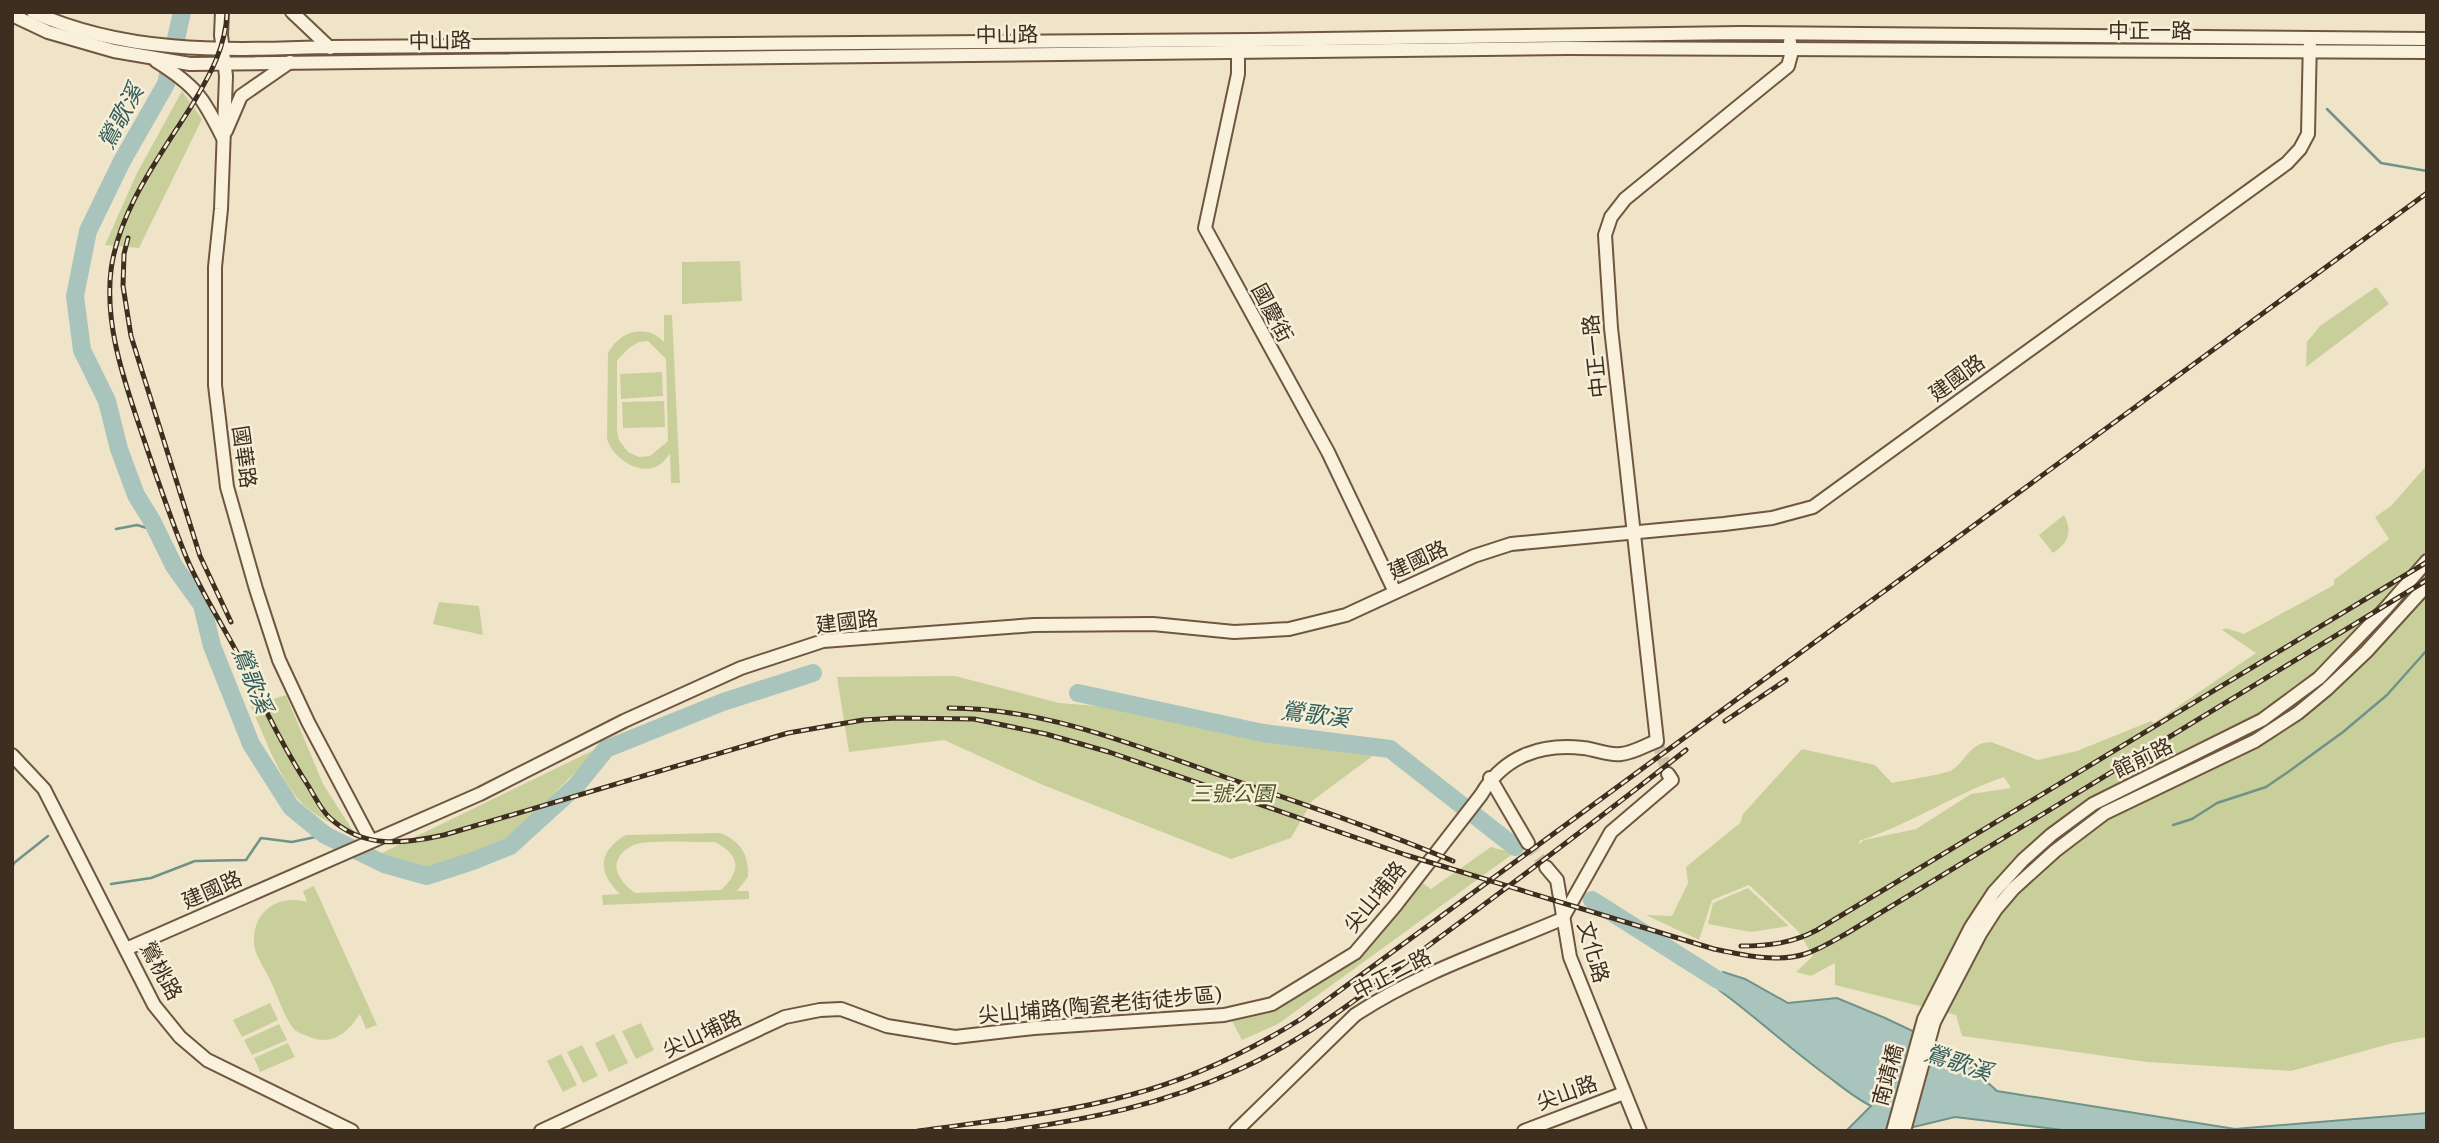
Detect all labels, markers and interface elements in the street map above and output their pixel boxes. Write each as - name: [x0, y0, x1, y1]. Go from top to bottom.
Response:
- street label: 中正一路: [2108, 19, 2192, 43]
- street label: 中山路: [975, 22, 1039, 48]
- street label: 中山路: [408, 28, 472, 54]
- water label: 鶯歌溪: [93, 78, 151, 154]
- street label: 國慶街: [1247, 280, 1297, 346]
- street label: 中正一路: [1579, 313, 1611, 399]
- street label: 建國路: [1924, 350, 1990, 406]
- street label: 國華路: [228, 424, 260, 490]
- street label: 建國路: [1384, 536, 1452, 584]
- street label: 建國路: [814, 606, 880, 638]
- water label: 鶯歌溪: [227, 643, 279, 720]
- water label: 鶯歌溪: [1279, 697, 1354, 733]
- street label: 館前路: [2109, 733, 2177, 783]
- park label: 三號公園: [1190, 782, 1277, 806]
- street label: 尖山埔路: [1339, 857, 1411, 937]
- street label: 建國路: [178, 866, 246, 914]
- street label: 文化路: [1573, 918, 1613, 986]
- street label: 鶯桃路: [135, 938, 187, 1004]
- street label: 中正二路: [1349, 944, 1435, 1004]
- street label: 尖山埔路(陶瓷老街徒步區): [977, 982, 1223, 1028]
- street label: 尖山埔路: [659, 1005, 745, 1063]
- water label: 鶯歌溪: [1921, 1039, 1998, 1087]
- street label: 南靖橋: [1868, 1041, 1908, 1109]
- street label: 尖山路: [1533, 1071, 1601, 1115]

